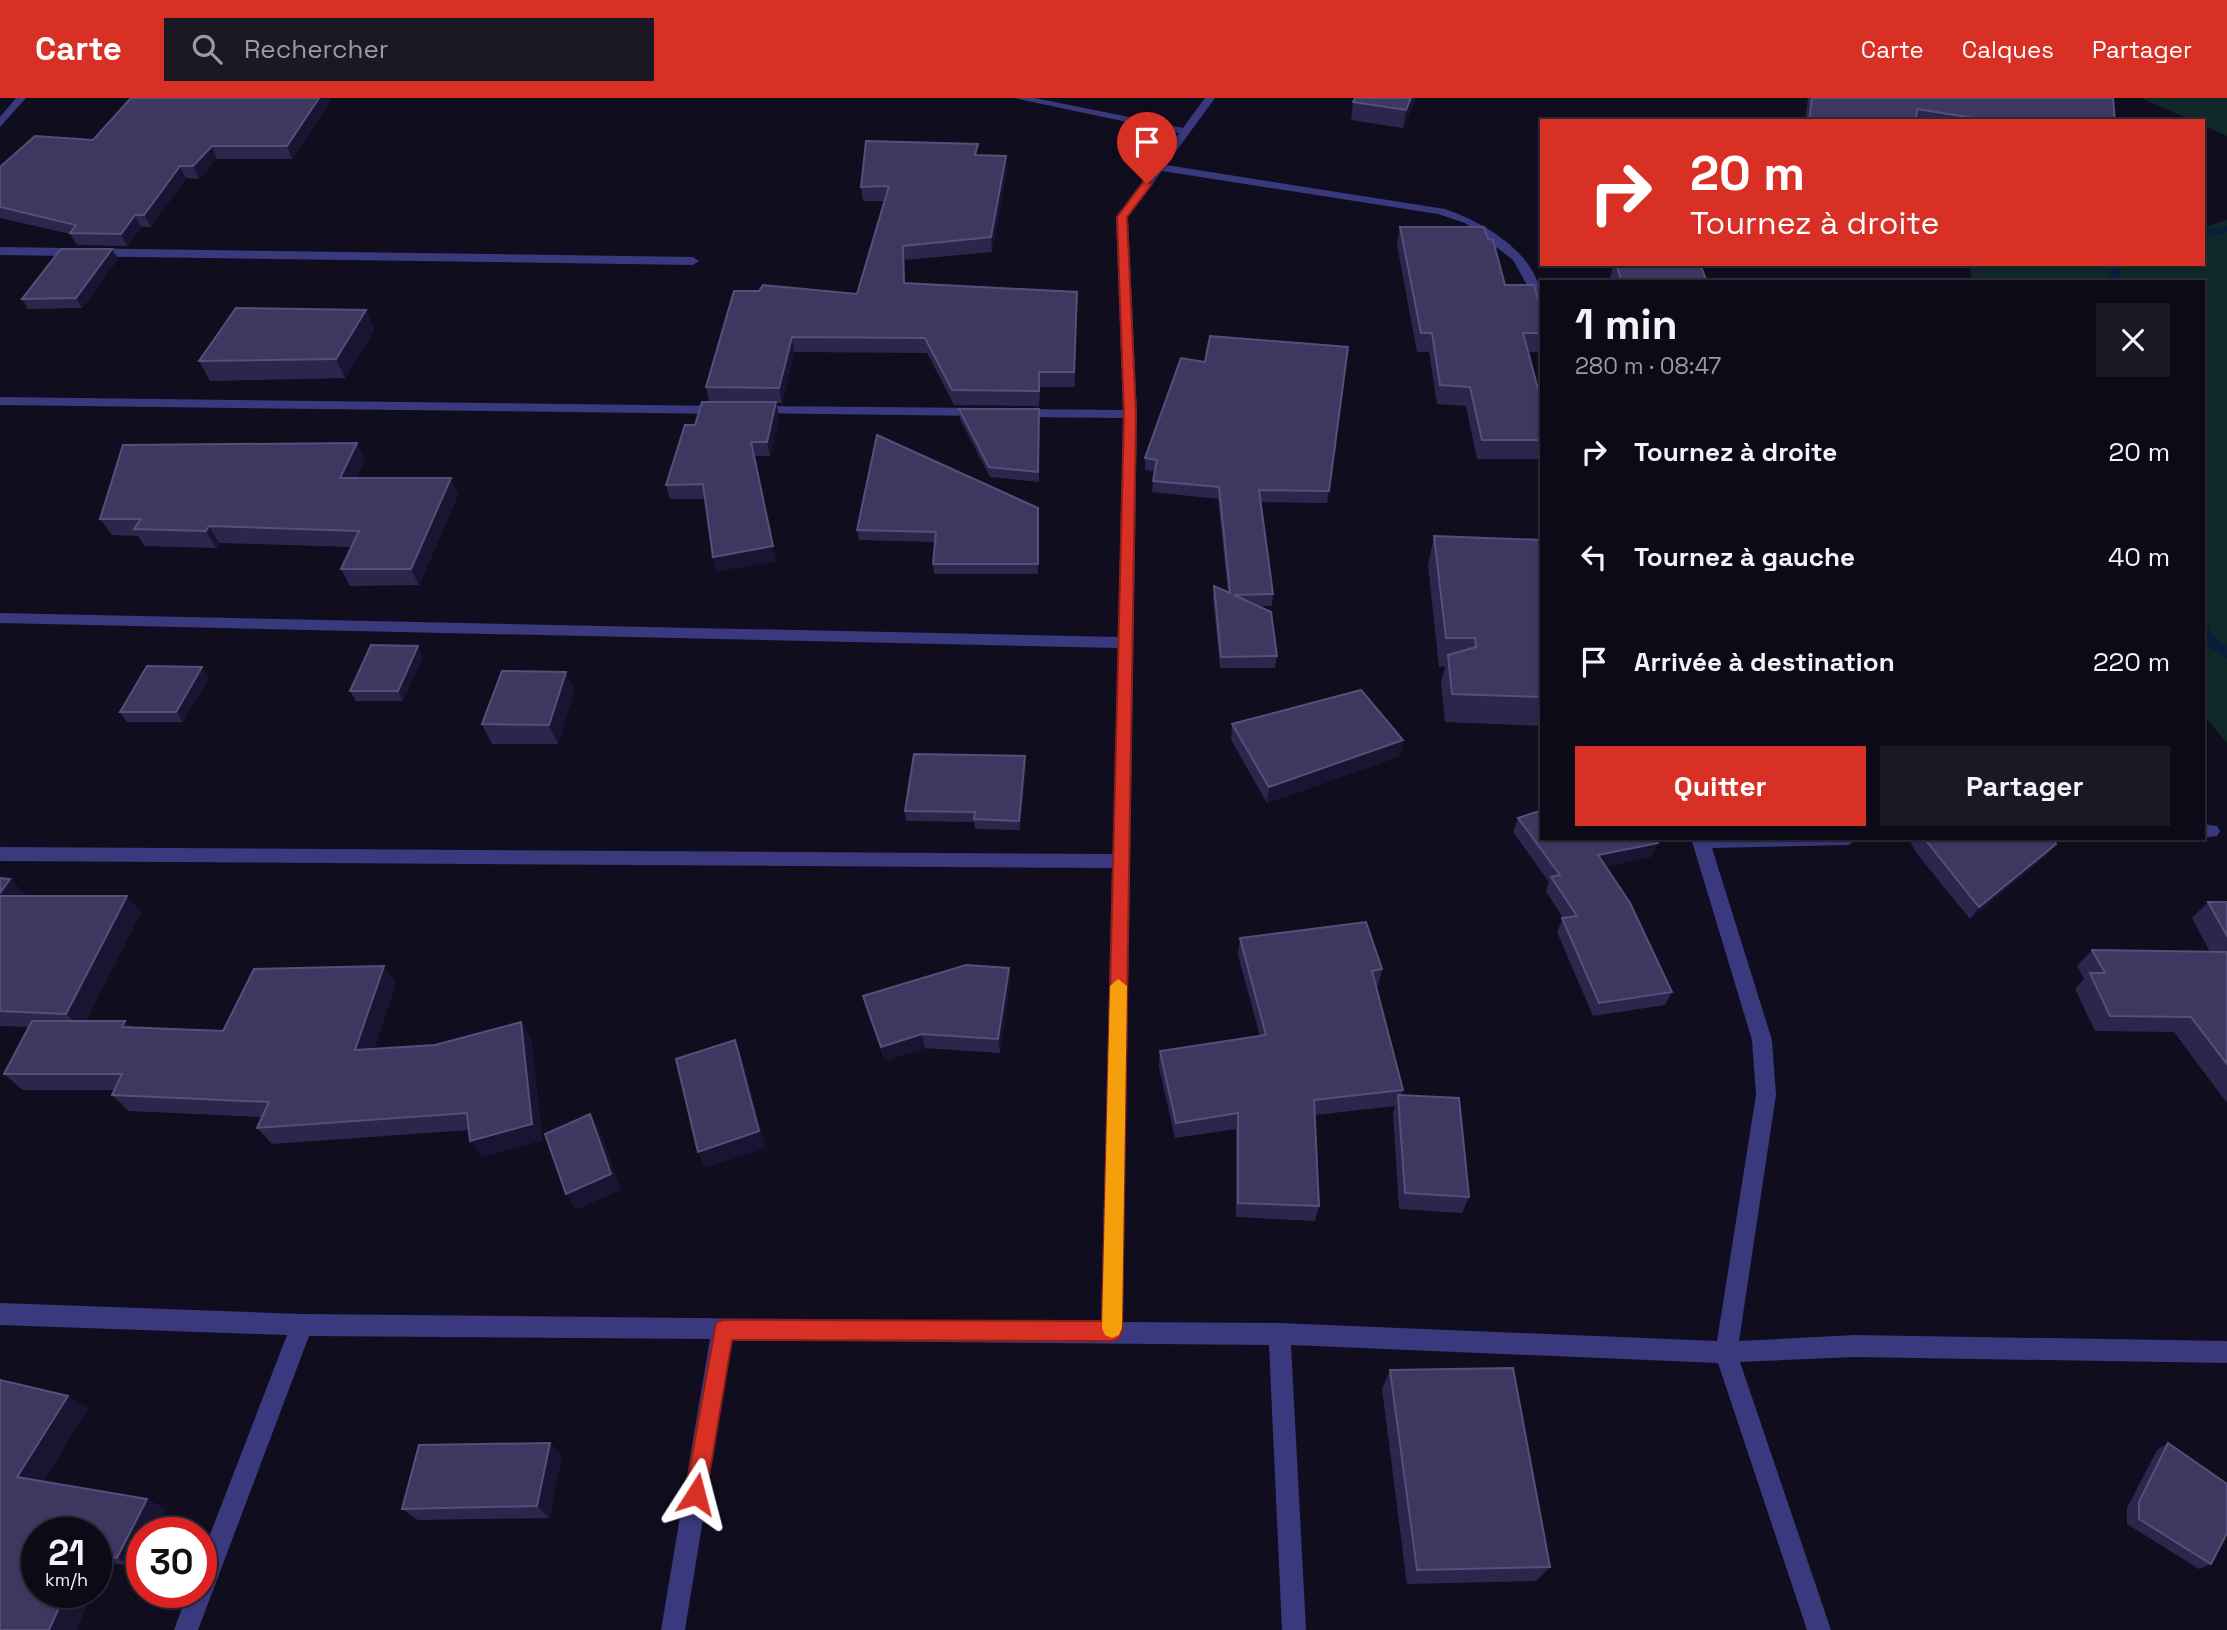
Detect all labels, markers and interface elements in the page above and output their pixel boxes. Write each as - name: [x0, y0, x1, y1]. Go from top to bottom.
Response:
- search box: [164, 18, 654, 81]
- text: Carte: [35, 28, 122, 70]
- icon: search: [188, 30, 226, 68]
- text: Rechercher: [244, 32, 389, 66]
- text: Carte: [1861, 34, 1924, 65]
- text: Calques: [1962, 34, 2054, 65]
- text: Partager: [2092, 34, 2192, 65]
- pin: [1117, 112, 1177, 184]
- icon: arrive: [1128, 123, 1166, 161]
- text: 20 m: [1690, 142, 1805, 204]
- icon: right: [1575, 147, 1666, 238]
- text: Tournez à droite: [1690, 203, 1939, 243]
- text: 1 min: [1575, 298, 1678, 351]
- button: close: [2096, 303, 2170, 377]
- text: 280 m · 08:47: [1575, 351, 1721, 381]
- icon: right: [1575, 433, 1613, 471]
- text: Tournez à droite: [1634, 435, 1837, 469]
- text: 20 m: [2109, 435, 2170, 469]
- icon: left: [1575, 538, 1613, 576]
- text: Tournez à gauche: [1634, 540, 1855, 574]
- text: 40 m: [2108, 540, 2170, 574]
- icon: arrive: [1575, 643, 1613, 681]
- text: Arrivée à destination: [1634, 645, 1895, 679]
- text: 220 m: [2093, 645, 2170, 679]
- button: Quitter: [1575, 746, 1866, 826]
- button: Partager: [1880, 746, 2170, 826]
- position arrow: [659, 1457, 733, 1531]
- speed limit sign: 30: [126, 1517, 217, 1608]
- text: 21: [48, 1531, 85, 1575]
- text: km/h: [45, 1568, 88, 1591]

